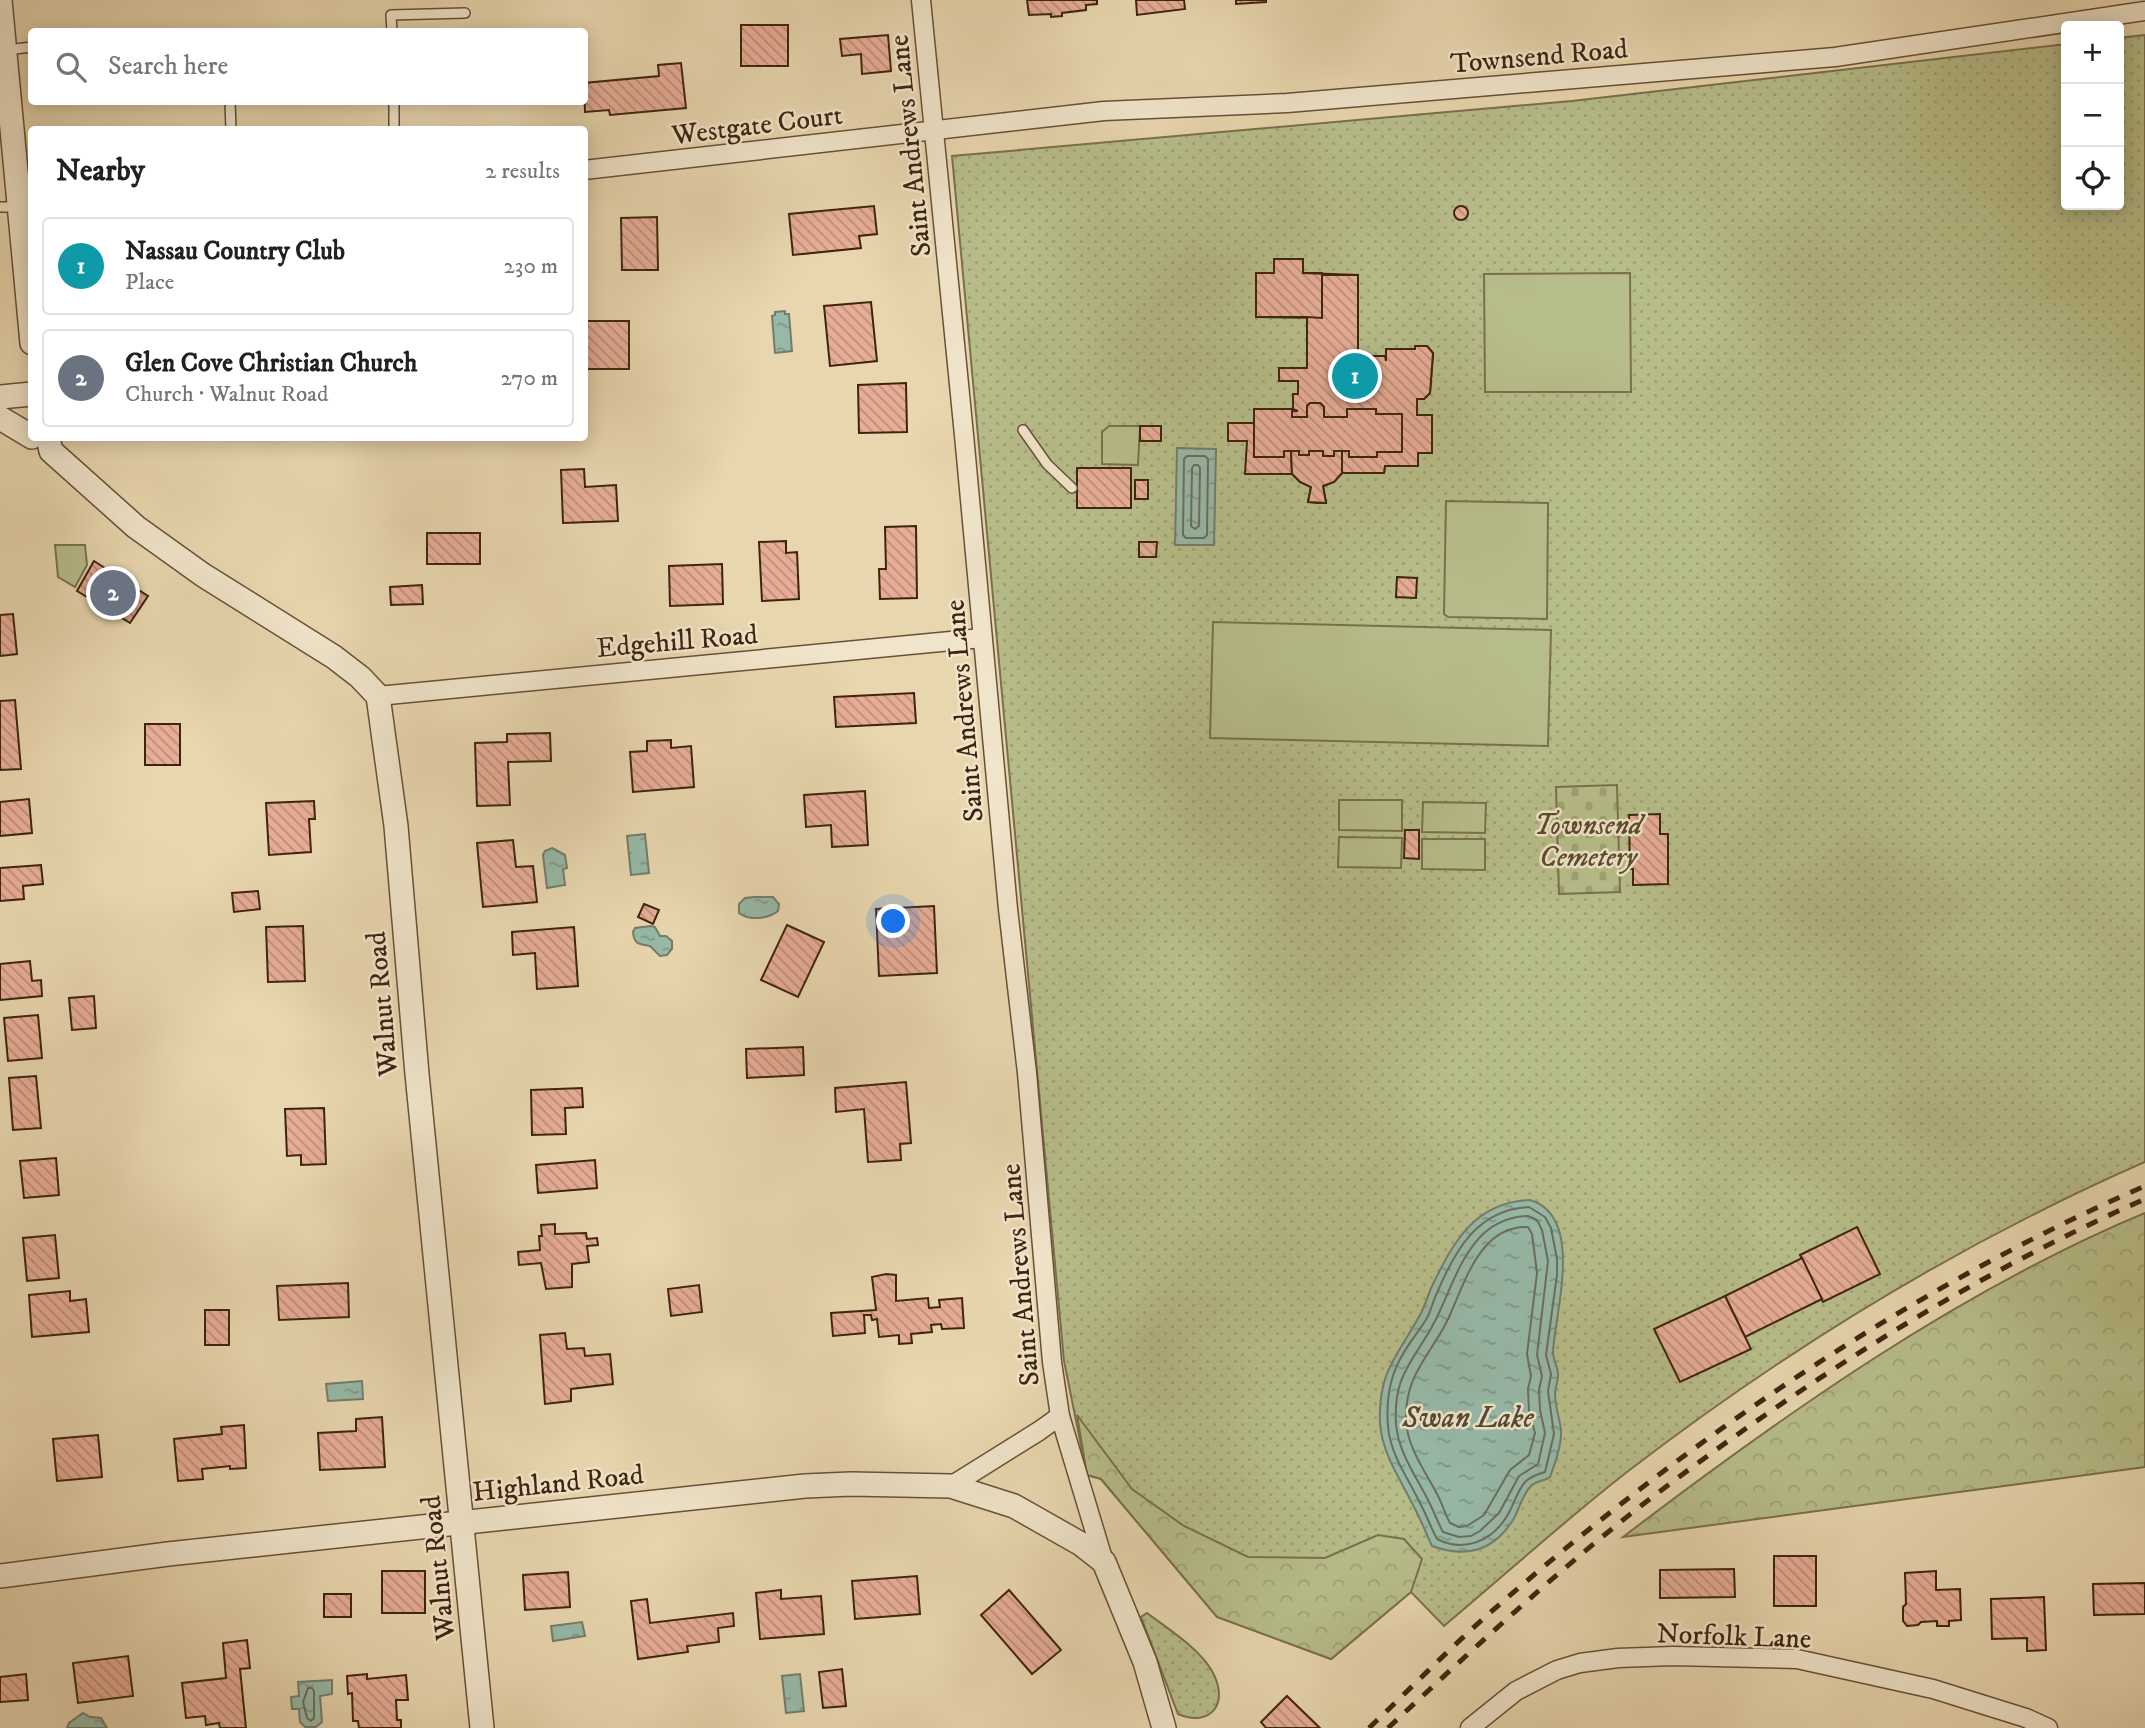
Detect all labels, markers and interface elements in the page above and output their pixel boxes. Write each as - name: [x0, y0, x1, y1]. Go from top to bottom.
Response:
- map controls: [2061, 21, 2124, 210]
- button: +: [2061, 21, 2124, 84]
- search box: [28, 28, 588, 105]
- street label: Townsend Road: [1449, 31, 1629, 82]
- street label: Saint Andrews Lane: [881, 33, 940, 259]
- icon: search: [52, 48, 90, 86]
- text: Search here: [108, 50, 228, 83]
- button: −: [2061, 84, 2124, 147]
- street label: Westgate Court: [669, 98, 844, 153]
- button: locate: [2061, 147, 2124, 210]
- text: Nearby: [56, 153, 145, 190]
- text: 2 results: [485, 157, 560, 186]
- text: Nassau Country Club: [125, 235, 345, 268]
- text: 1: [77, 252, 85, 281]
- text: 230 m: [504, 252, 558, 281]
- text: Place: [125, 268, 174, 297]
- text: Glen Cove Christian Church: [125, 347, 417, 380]
- pin: 1: [1332, 350, 1378, 402]
- text: 2: [75, 364, 87, 393]
- text: 270 m: [501, 364, 558, 393]
- text: Church · Walnut Road: [125, 380, 329, 409]
- pin: 2: [90, 567, 136, 619]
- street label: Saint Andrews Lane: [937, 598, 992, 823]
- street label: Edgehill Road: [595, 617, 759, 666]
- park label: Townsend Cemetery: [1534, 808, 1646, 875]
- your location: [876, 904, 910, 938]
- street label: Walnut Road: [359, 930, 406, 1079]
- street label: Saint Andrews Lane: [993, 1162, 1048, 1387]
- water label: Swan Lake: [1401, 1400, 1535, 1437]
- street label: Highland Road: [471, 1457, 645, 1510]
- street label: Walnut Road: [413, 1494, 464, 1643]
- street label: Norfolk Lane: [1656, 1616, 1812, 1657]

